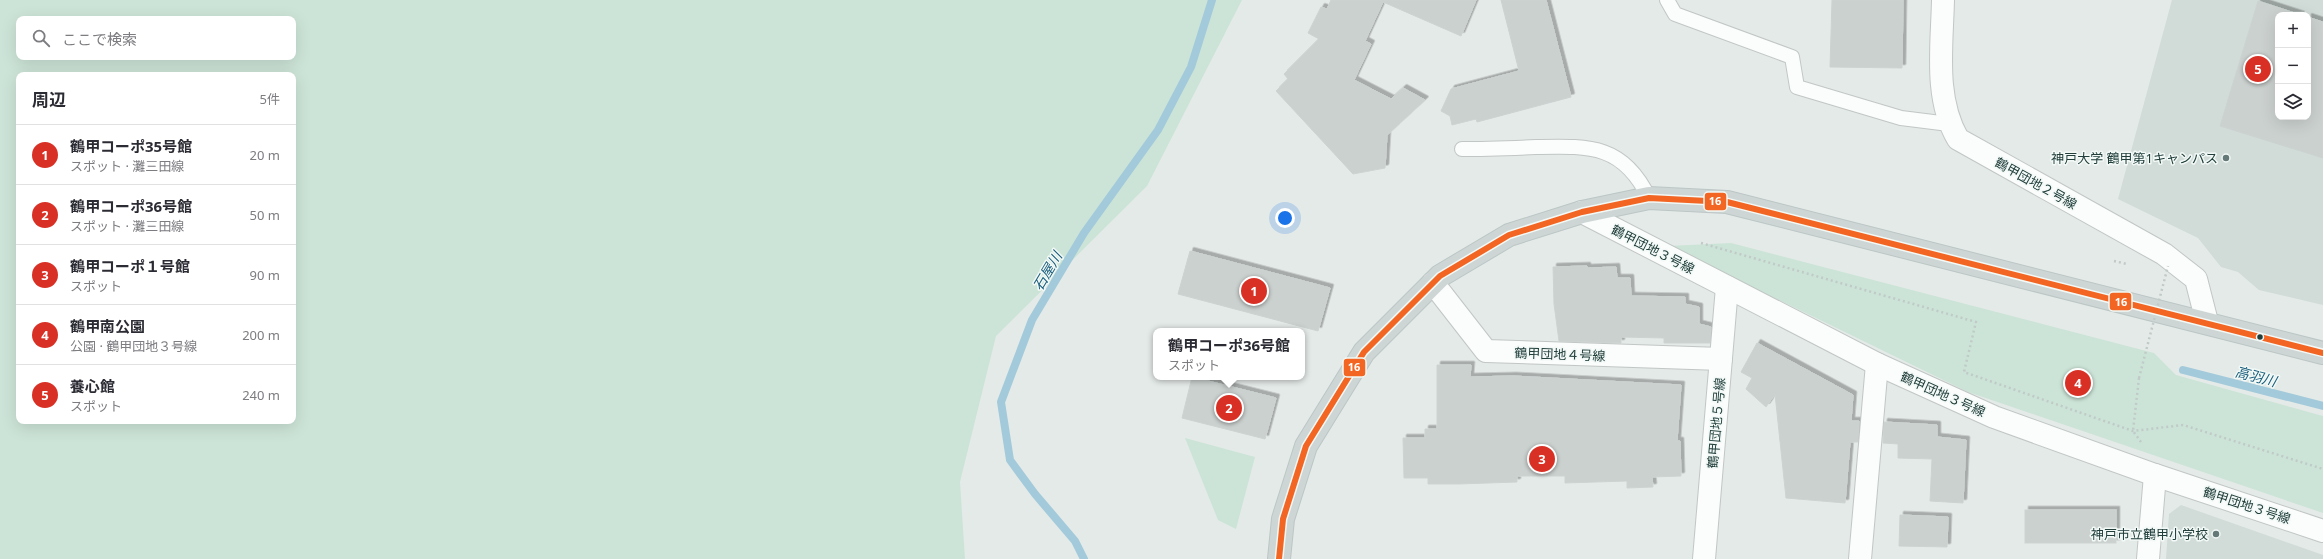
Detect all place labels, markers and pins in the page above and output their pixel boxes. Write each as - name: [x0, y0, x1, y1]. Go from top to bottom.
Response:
- pin: 5: [2245, 54, 2271, 84]
- place label: 神戸大学 鶴甲第1キャンパス: [2051, 149, 2218, 167]
- marker: 神戸大学 鶴甲第1キャンパス: [2221, 153, 2231, 163]
- pin: 1: [1241, 276, 1267, 306]
- unlabelled marker: [2255, 332, 2265, 342]
- pin: 4: [2065, 368, 2091, 398]
- pin: 2: [1216, 393, 1242, 423]
- pin: 3: [1529, 444, 1555, 474]
- place label: 神戸市立鶴甲小学校: [2091, 525, 2208, 543]
- marker: 神戸市立鶴甲小学校: [2211, 529, 2221, 539]

